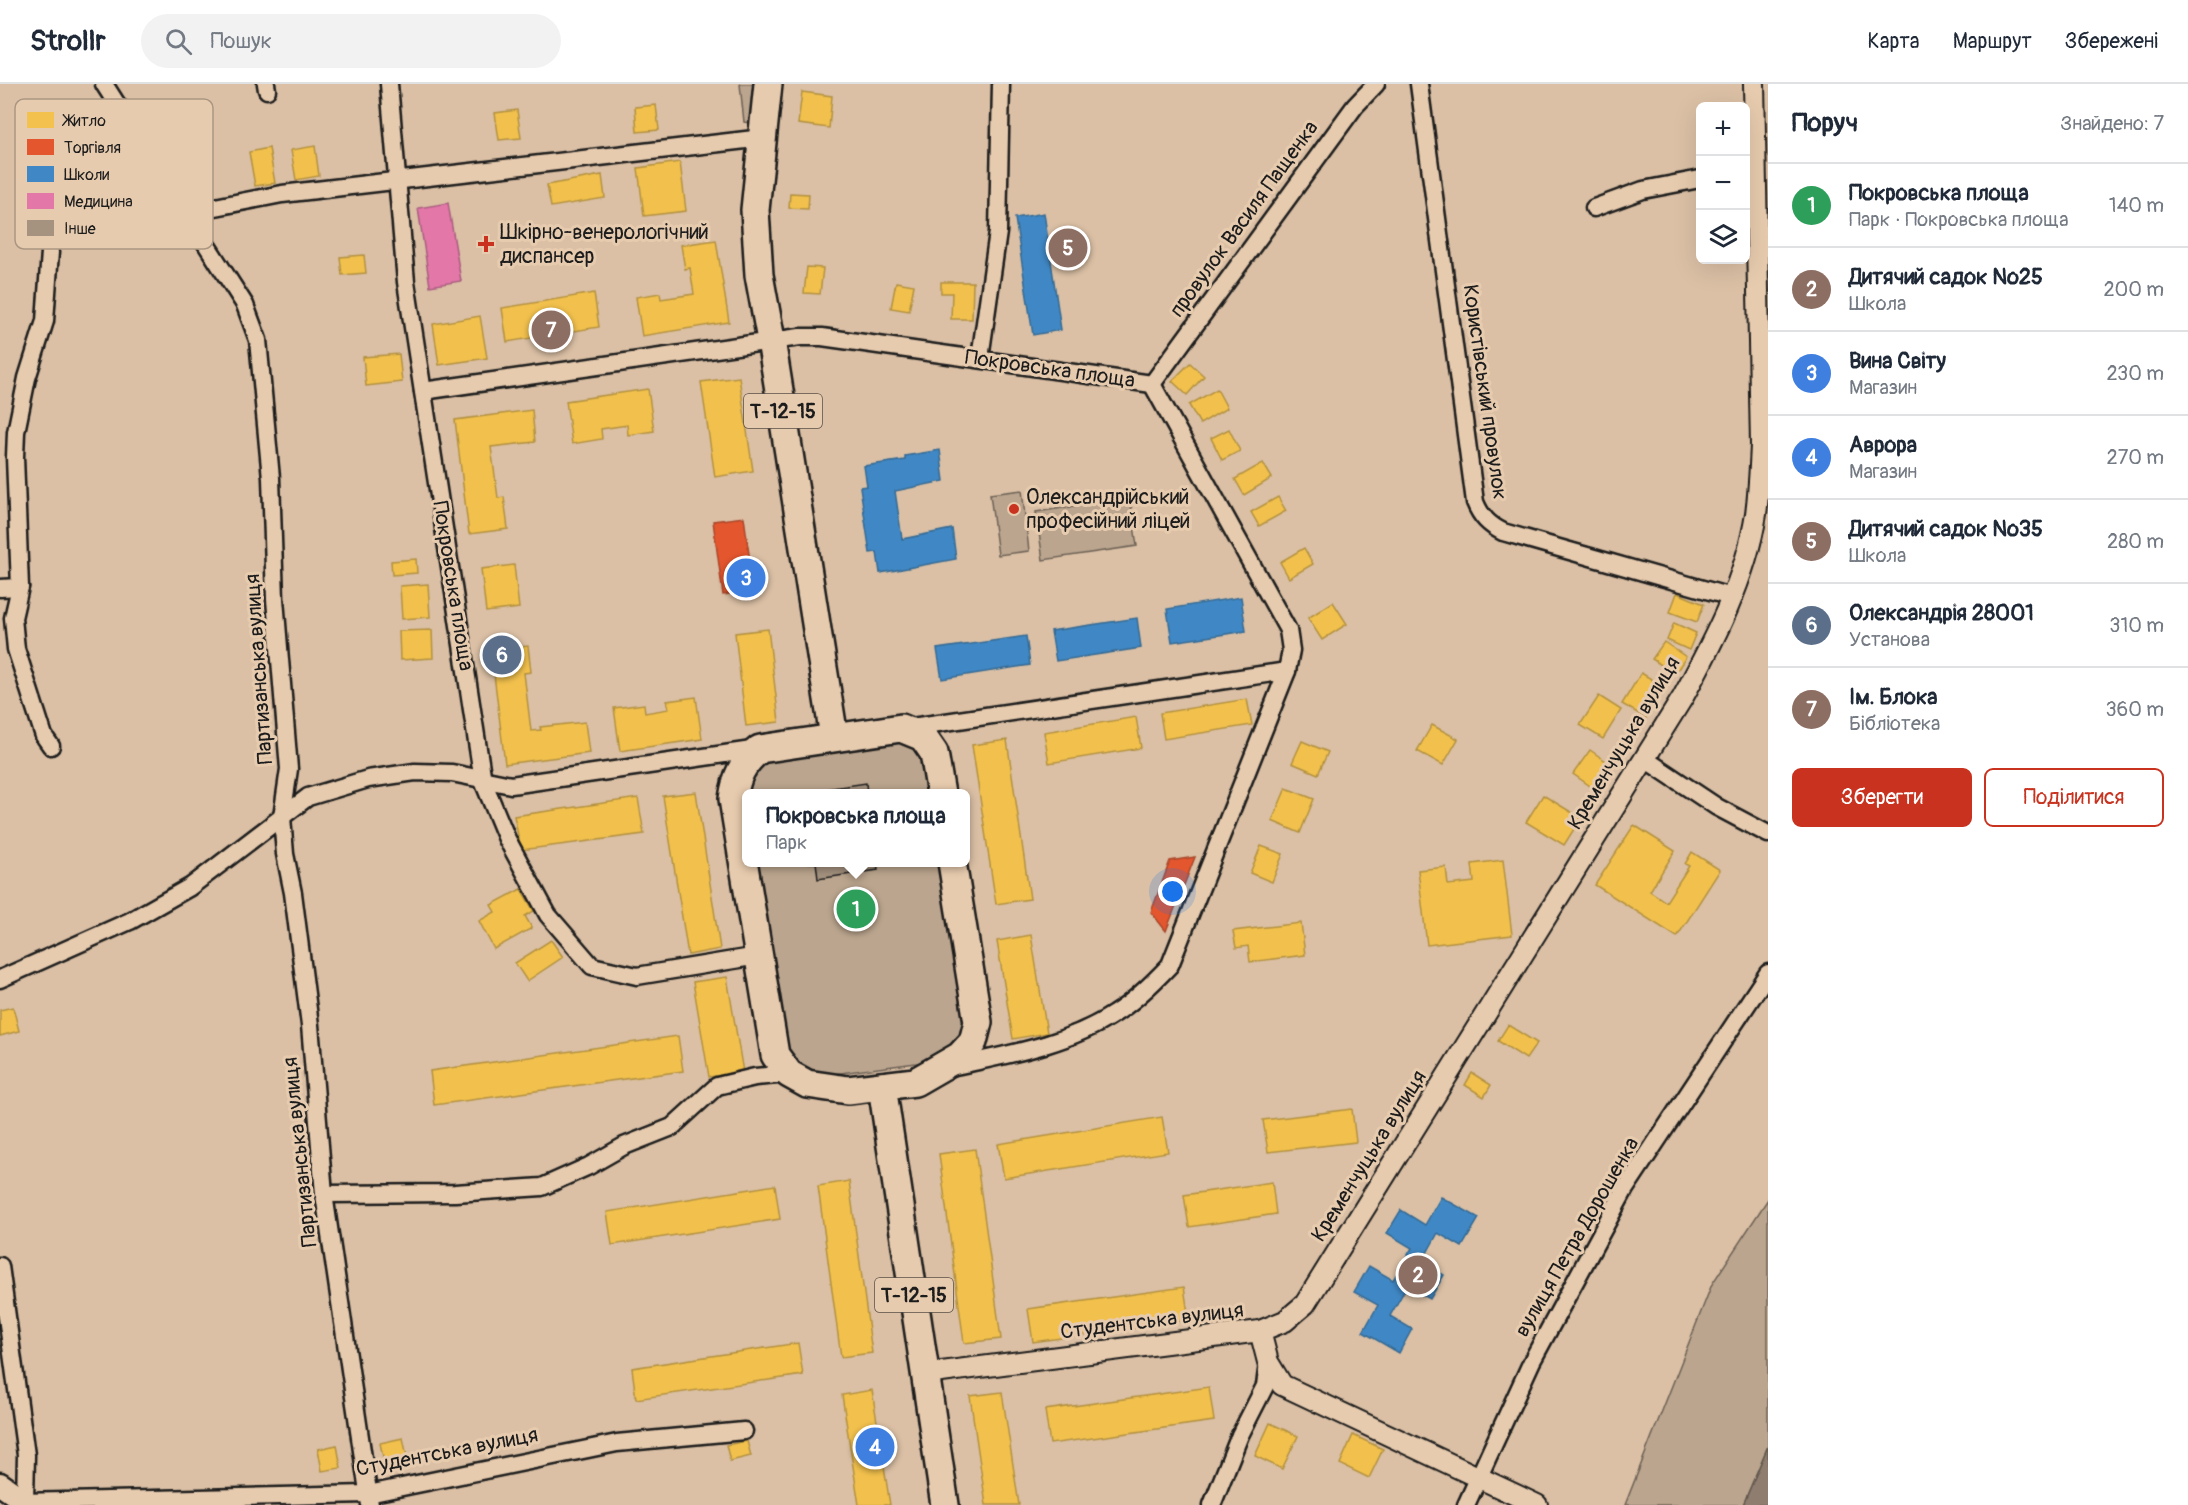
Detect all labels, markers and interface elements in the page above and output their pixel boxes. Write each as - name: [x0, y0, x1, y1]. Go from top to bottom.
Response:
- search box: [141, 14, 561, 68]
- text: Strollr: [30, 24, 105, 59]
- icon: search: [162, 25, 195, 58]
- text: Пошук: [210, 27, 272, 55]
- text: Карта: [1868, 28, 1920, 55]
- text: Маршрут: [1953, 28, 2032, 55]
- text: Збережені: [2065, 28, 2158, 55]
- legend: [15, 99, 213, 249]
- map controls: [1696, 102, 1750, 264]
- button: +: [1696, 102, 1750, 156]
- text: Поруч: [1792, 107, 1858, 139]
- text: Житло: [61, 111, 106, 131]
- text: Знайдено: 7: [2060, 111, 2164, 136]
- street label: провулок Василя Пащенка: [1163, 115, 1325, 323]
- text: Торгівля: [64, 138, 121, 158]
- button: −: [1696, 156, 1750, 210]
- text: Школи: [64, 165, 109, 185]
- text: Покровська площа: [1849, 179, 2029, 207]
- text: Медицина: [64, 192, 133, 212]
- text: 1: [1808, 193, 1815, 218]
- text: 140 m: [2109, 193, 2164, 218]
- text: Парк · Покровська площа: [1849, 207, 2069, 232]
- button: layers: [1696, 210, 1750, 264]
- text: Інше: [64, 219, 96, 239]
- place label: Шкірно-венерологічний диспансер: [500, 219, 709, 270]
- pin: 5: [1048, 226, 1088, 270]
- marker: Шкірно-венерологічний диспансер: [477, 235, 495, 253]
- text: Дитячий садок №25: [1849, 263, 2043, 291]
- text: 2: [1806, 277, 1817, 302]
- text: 200 m: [2103, 277, 2164, 302]
- street label: Користівський провулок: [1457, 283, 1513, 501]
- text: Школа: [1849, 291, 1906, 316]
- pin: 7: [532, 308, 570, 352]
- street label: Покровська площа: [963, 344, 1137, 394]
- text: Вина Світу: [1849, 347, 1946, 375]
- text: 3: [1806, 361, 1817, 386]
- text: 230 m: [2107, 361, 2164, 386]
- text: Магазин: [1849, 375, 1917, 400]
- road number: Т-12-15: [744, 394, 822, 428]
- text: Аврора: [1849, 431, 1917, 459]
- text: 4: [1806, 445, 1817, 470]
- text: 270 m: [2106, 445, 2164, 470]
- text: Магазин: [1849, 459, 1917, 484]
- place label: Олександрійський професійний ліцей: [1026, 484, 1190, 535]
- street label: Покровська площа: [426, 499, 480, 673]
- marker: Олександрійський професійний ліцей: [1007, 502, 1021, 516]
- text: Дитячий садок №35: [1849, 515, 2043, 543]
- text: 5: [1806, 529, 1817, 554]
- text: 280 m: [2107, 529, 2164, 554]
- text: Школа: [1849, 543, 1906, 568]
- pin: 3: [726, 556, 766, 600]
- street label: Партизанська вулиця: [239, 573, 279, 765]
- text: Олександрія 28001: [1849, 599, 2034, 627]
- text: 6: [1806, 613, 1817, 638]
- text: 310 m: [2109, 613, 2164, 638]
- text: Установа: [1849, 627, 1930, 652]
- pin: 6: [482, 632, 522, 678]
- street label: Кременчуцька вулиця: [1562, 651, 1686, 835]
- text: Ім. Блока: [1849, 683, 1937, 711]
- text: 7: [1806, 697, 1817, 722]
- text: 360 m: [2105, 697, 2164, 722]
- text: Бібліотека: [1849, 711, 1940, 736]
- button: Зберегти: [1792, 768, 1972, 827]
- button: Поділитися: [1984, 768, 2164, 827]
- popup: [742, 789, 970, 867]
- text: Покровська площа: [766, 802, 946, 830]
- text: Парк: [766, 830, 807, 855]
- your location: [1158, 877, 1187, 906]
- pin: 1: [836, 886, 876, 932]
- street label: Партизанська вулиця: [277, 1056, 323, 1248]
- street label: Кременчуцька вулиця: [1305, 1065, 1433, 1247]
- street label: вулиця Петра Дорошенка: [1509, 1132, 1645, 1342]
- pin: 2: [1398, 1252, 1438, 1298]
- road number: Т-12-15: [875, 1278, 953, 1312]
- street label: Студентська вулиця: [1059, 1296, 1245, 1346]
- street label: Студентська вулиця: [354, 1421, 540, 1483]
- pin: 4: [856, 1424, 894, 1470]

